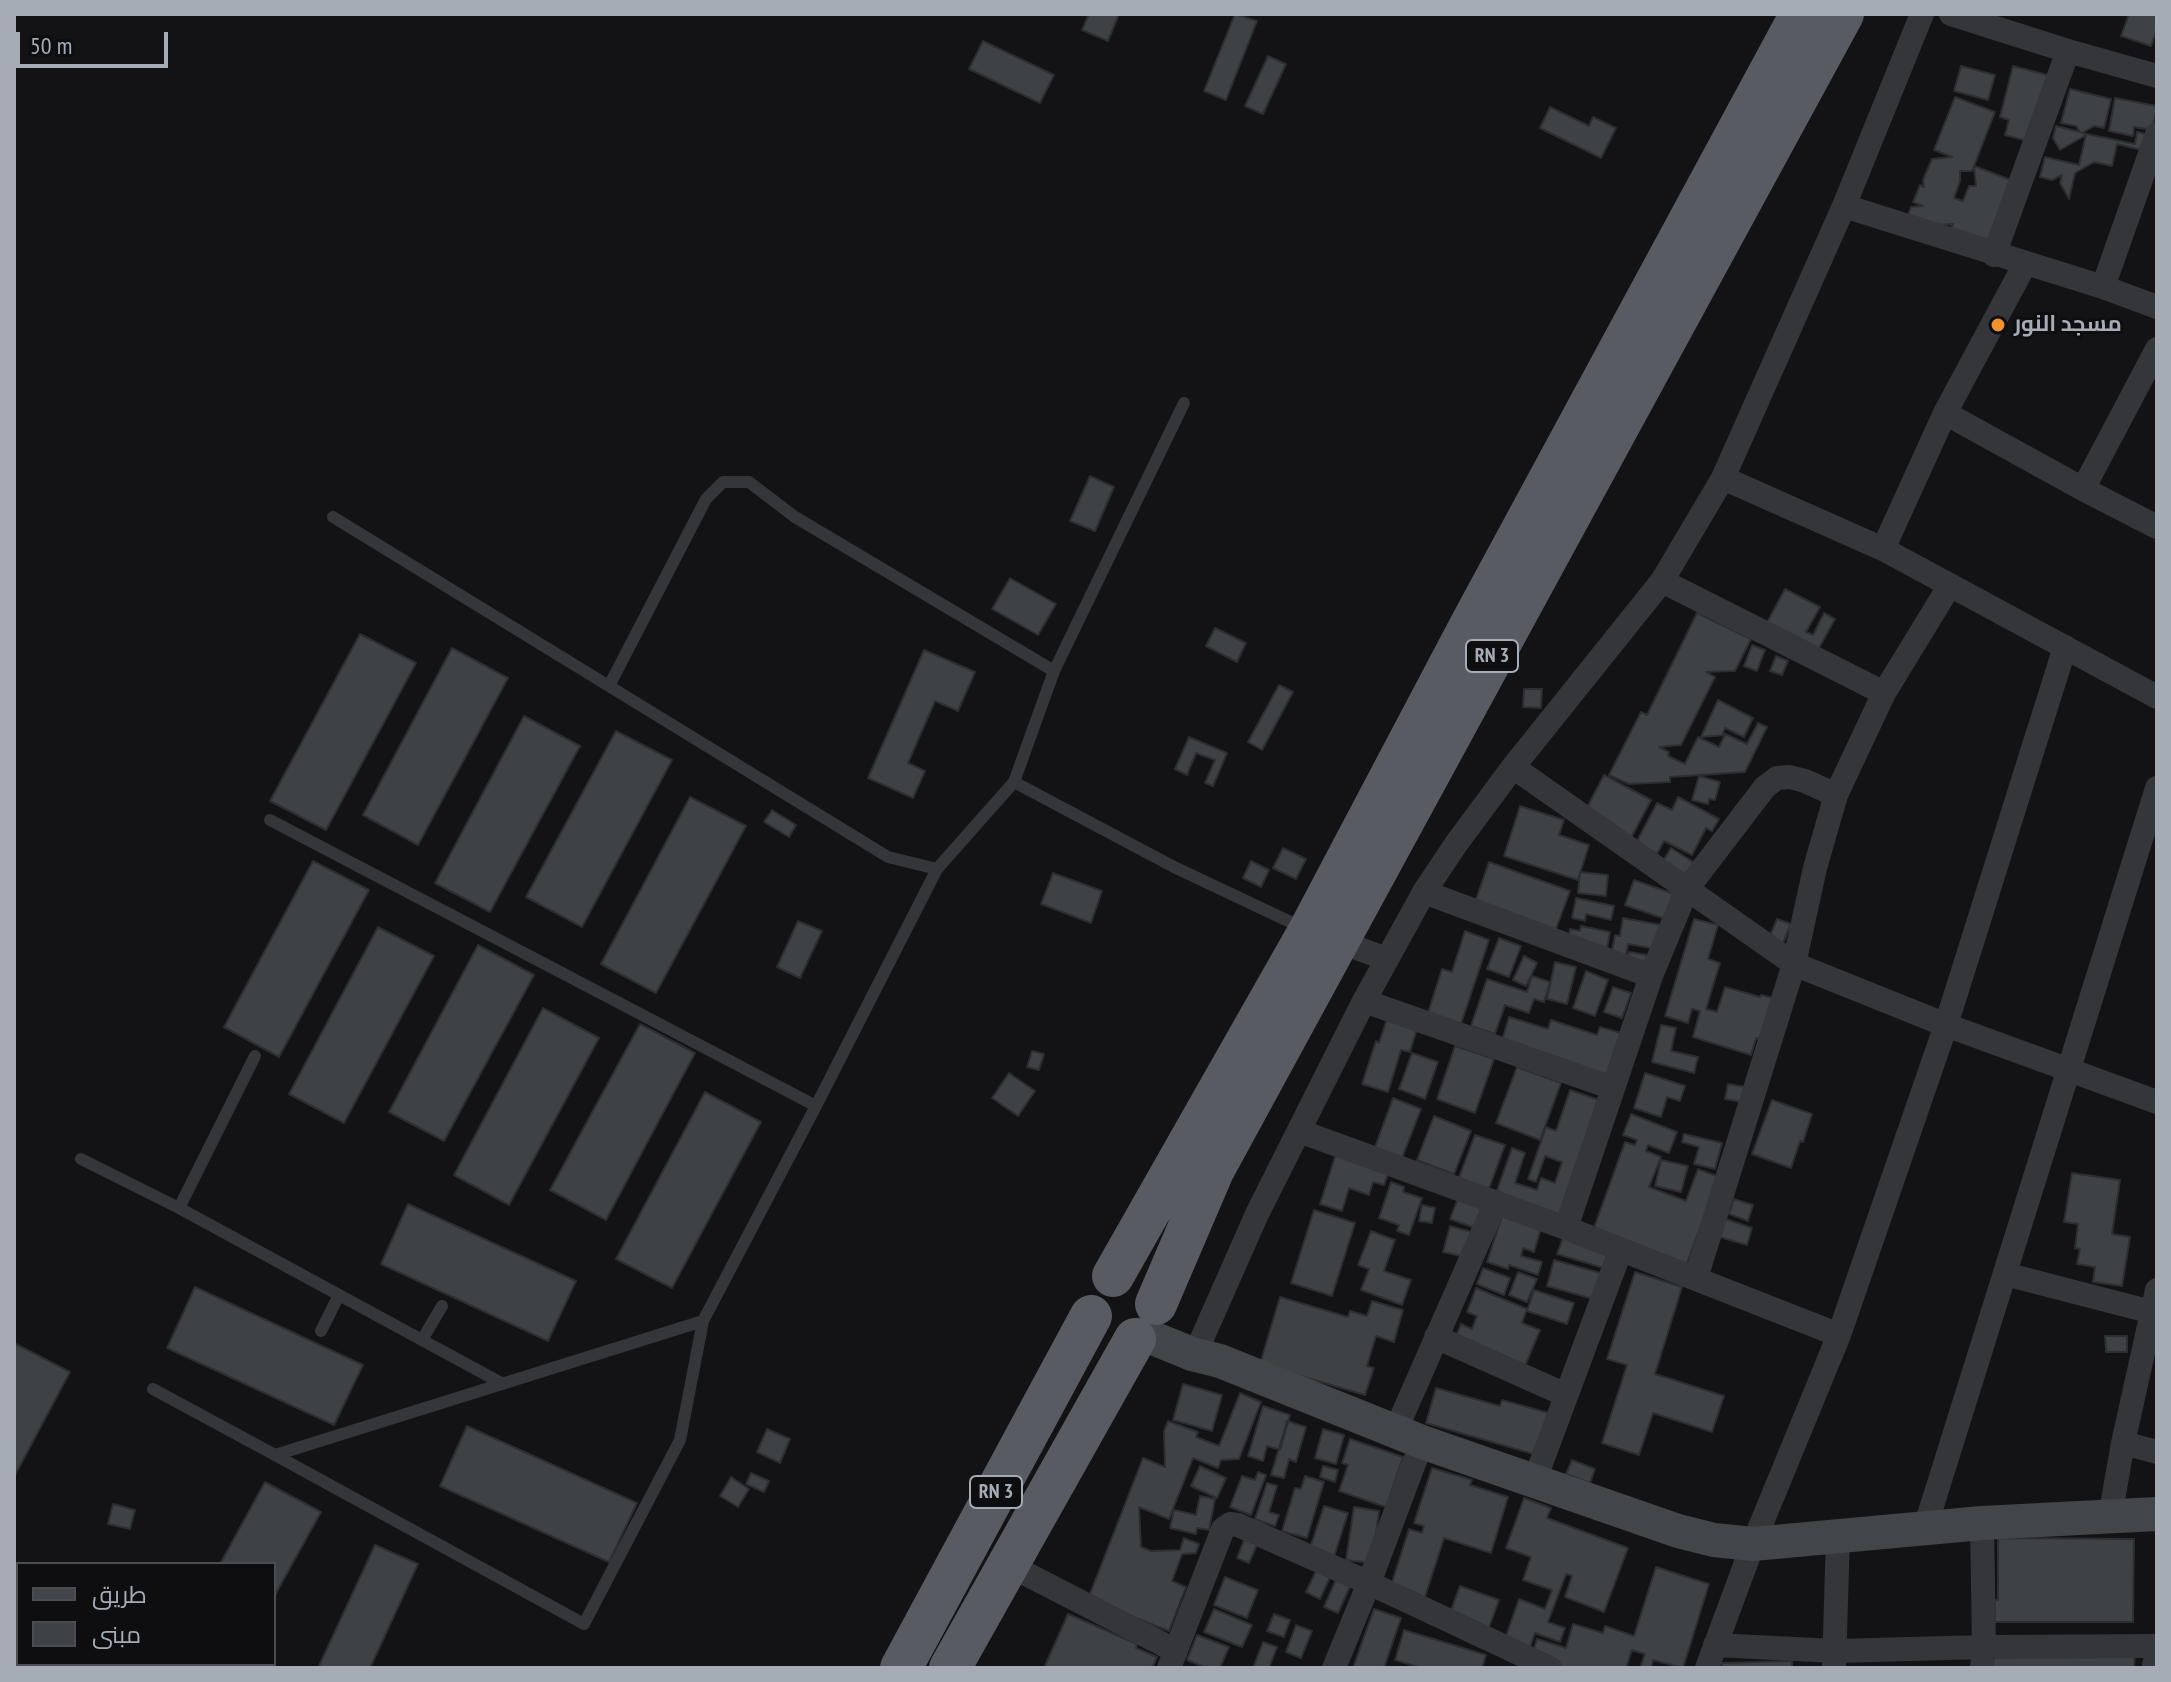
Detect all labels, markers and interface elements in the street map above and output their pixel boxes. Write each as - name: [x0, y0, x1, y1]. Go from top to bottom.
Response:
- scale bar: [20, 16, 172, 66]
- text: 50 m: [30, 30, 72, 61]
- place label: مسجد النور: [2014, 312, 2122, 338]
- marker: مسجد النور: [1989, 316, 2007, 334]
- road number: RN 3: [1466, 640, 1518, 672]
- road number: RN 3: [970, 1476, 1022, 1508]
- legend: [16, 1562, 276, 1666]
- text: طريق: [92, 1579, 147, 1610]
- text: مبنى: [92, 1619, 141, 1650]

